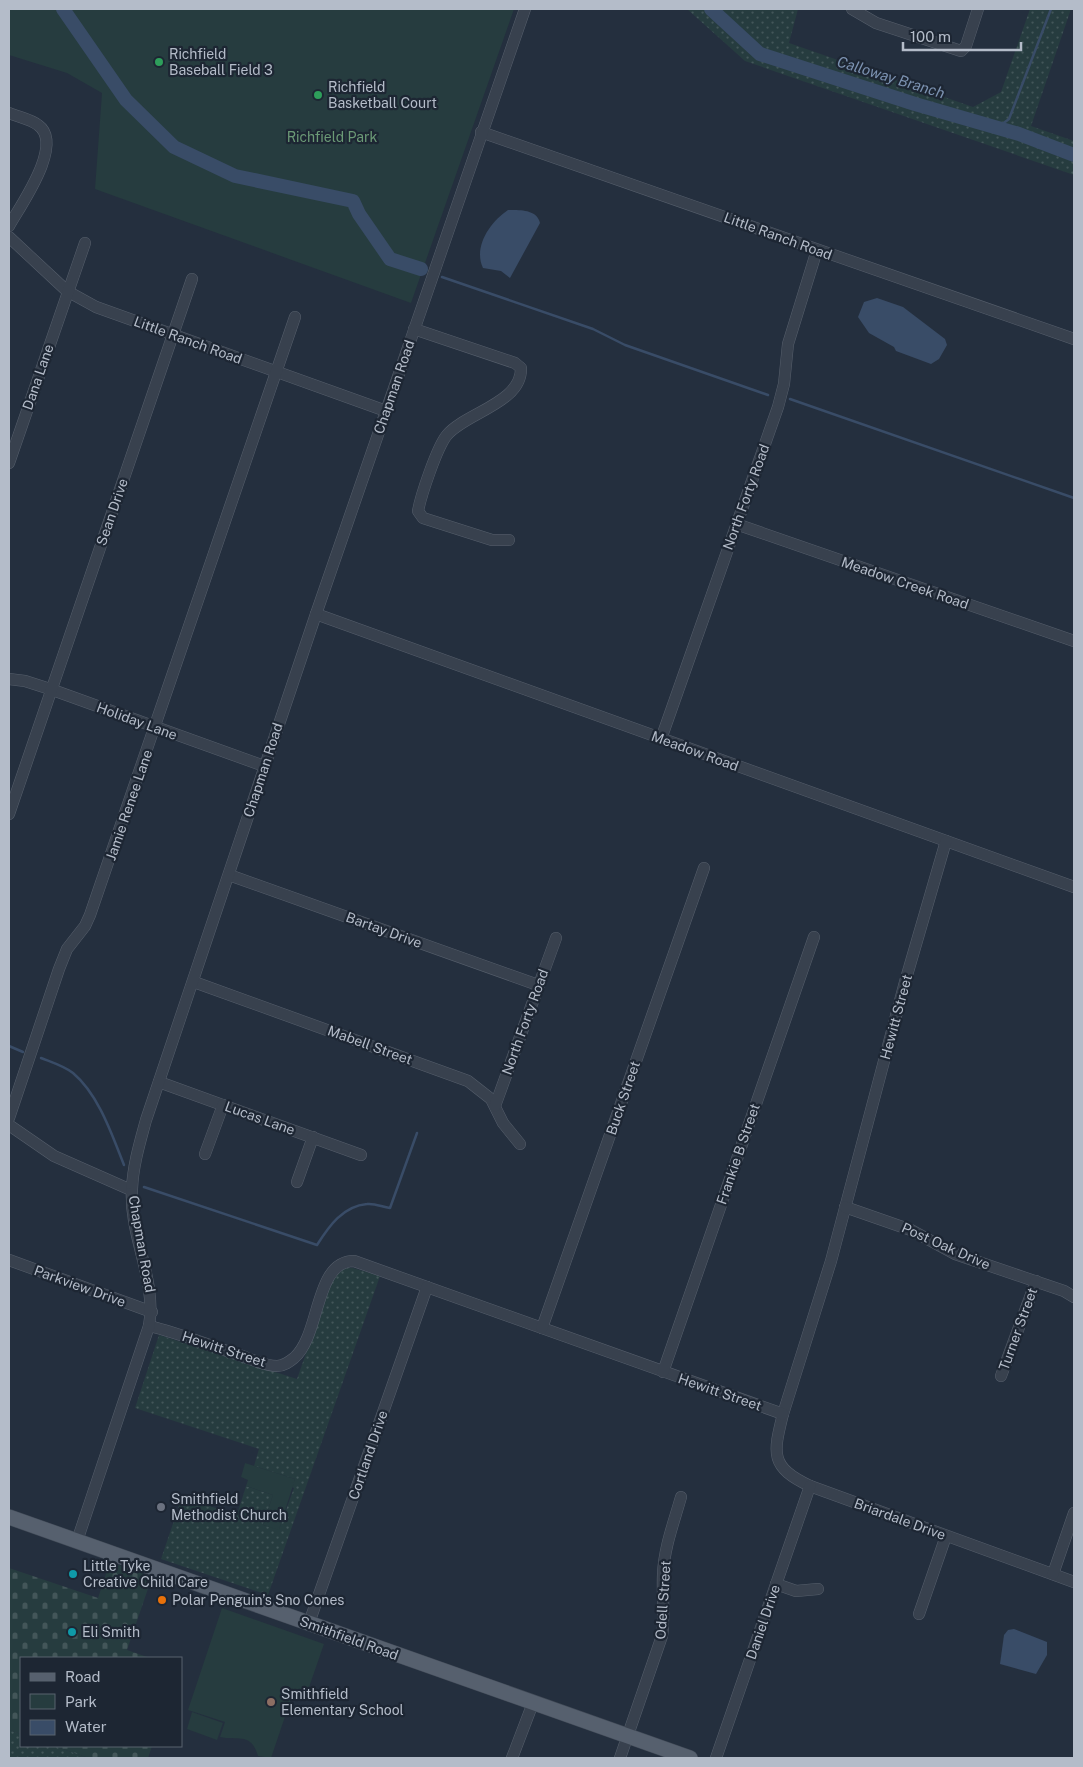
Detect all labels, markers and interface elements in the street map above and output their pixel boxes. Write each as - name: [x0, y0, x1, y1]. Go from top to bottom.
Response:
- scale bar: [903, 20, 1020, 52]
- text: 100 m: [910, 28, 951, 45]
- place label: Richfield Baseball Field 3: [169, 46, 273, 78]
- water label: Calloway Branch: [835, 53, 947, 101]
- marker: Richfield Baseball Field 3: [153, 56, 165, 68]
- place label: Richfield Basketball Court: [328, 79, 437, 111]
- marker: Richfield Basketball Court: [312, 89, 324, 101]
- park label: Richfield Park: [287, 129, 377, 145]
- street label: Little Ranch Road: [722, 209, 834, 263]
- street label: Little Ranch Road: [132, 313, 244, 367]
- street label: Chapman Road: [370, 338, 418, 436]
- street label: Dana Lane: [19, 342, 57, 412]
- street label: North Forty Road: [719, 442, 773, 552]
- street label: Sean Drive: [93, 476, 131, 548]
- street label: Meadow Creek Road: [839, 554, 971, 612]
- street label: Holiday Lane: [95, 699, 179, 743]
- street label: Chapman Road: [240, 721, 286, 819]
- street label: Meadow Road: [649, 728, 741, 774]
- street label: Jamie Renee Lane: [103, 747, 155, 862]
- street label: Bartay Drive: [344, 909, 424, 951]
- street label: North Forty Road: [498, 967, 552, 1077]
- street label: Hewitt Street: [877, 973, 915, 1061]
- street label: Mabell Street: [325, 1022, 415, 1068]
- street label: Buck Street: [603, 1059, 643, 1137]
- street label: Lucas Lane: [223, 1098, 297, 1138]
- street label: Frankie B Street: [713, 1101, 763, 1207]
- street label: Chapman Road: [126, 1194, 158, 1294]
- street label: Post Oak Drive: [899, 1219, 993, 1273]
- street label: Parkview Drive: [32, 1262, 128, 1310]
- street label: Turner Street: [996, 1285, 1040, 1373]
- street label: Hewitt Street: [180, 1328, 268, 1370]
- street label: Hewitt Street: [676, 1370, 764, 1414]
- street label: Cortland Drive: [345, 1408, 391, 1502]
- place label: Smithfield Methodist Church: [171, 1491, 287, 1523]
- street label: Briardale Drive: [852, 1495, 948, 1543]
- marker: Smithfield Methodist Church: [155, 1501, 167, 1513]
- place label: Little Tyke Creative Child Care: [83, 1558, 208, 1590]
- street label: Odell Street: [652, 1560, 674, 1640]
- marker: Little Tyke Creative Child Care: [67, 1568, 79, 1580]
- street label: Daniel Drive: [743, 1582, 783, 1662]
- place label: Polar Penguin’s Sno Cones: [172, 1592, 344, 1608]
- marker: Polar Penguin’s Sno Cones: [156, 1594, 168, 1606]
- street label: Smithfield Road: [297, 1613, 401, 1663]
- place label: Eli Smith: [82, 1624, 140, 1640]
- marker: Eli Smith: [66, 1626, 78, 1638]
- legend: [20, 1657, 182, 1747]
- text: Road: [65, 1668, 101, 1685]
- place label: Smithfield Elementary School: [281, 1686, 404, 1718]
- text: Park: [65, 1693, 97, 1710]
- marker: Smithfield Elementary School: [265, 1696, 277, 1708]
- text: Water: [65, 1718, 107, 1735]

